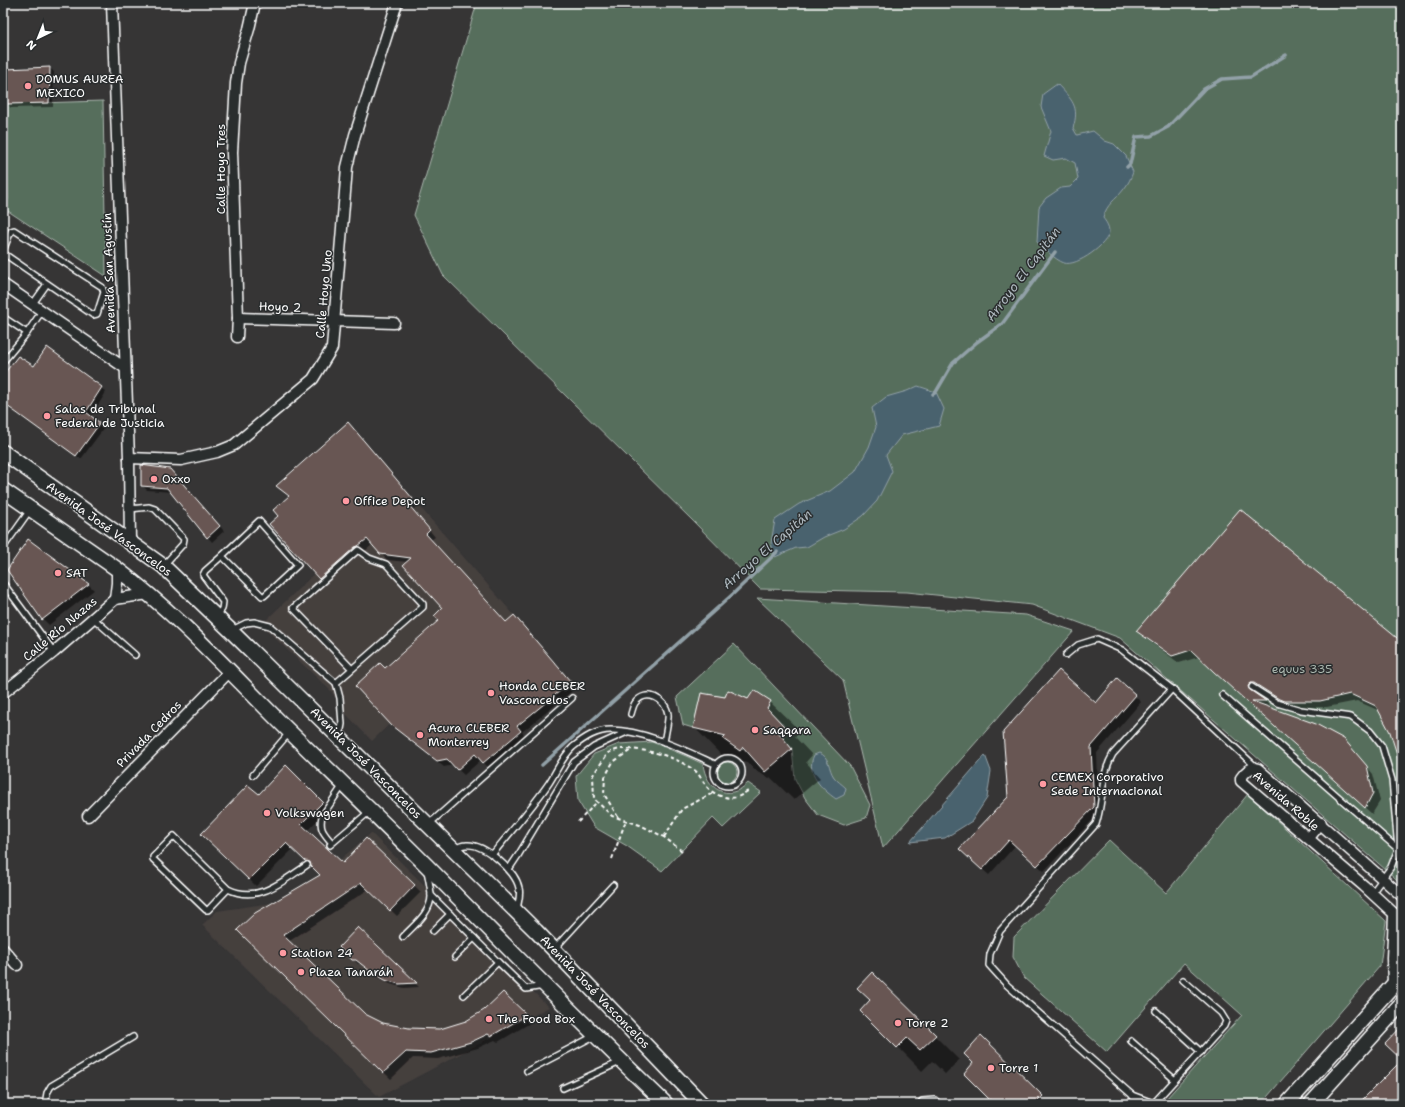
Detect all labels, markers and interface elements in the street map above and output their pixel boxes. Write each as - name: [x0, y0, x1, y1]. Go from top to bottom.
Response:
- north arrow: [18, 18, 58, 58]
- text: N: [23, 36, 40, 53]
- place label: DOMUS AUREA MEXICO: [36, 71, 124, 101]
- marker: DOMUS AUREA MEXICO: [23, 81, 33, 91]
- street label: Calle Hoyo Tres: [213, 124, 229, 214]
- street label: Avenida San Agustín: [99, 212, 119, 334]
- water label: Arroyo El Capitán: [982, 224, 1064, 324]
- street label: Calle Hoyo Uno: [312, 249, 336, 339]
- street label: Hoyo 2: [259, 298, 301, 316]
- place label: Salas de Tribunal Federal de Justicia: [55, 401, 165, 431]
- marker: Salas de Tribunal Federal de Justicia: [42, 411, 52, 421]
- place label: Oxxo: [162, 471, 191, 487]
- marker: Oxxo: [149, 474, 159, 484]
- street label: Avenida José Vasconcelos: [43, 478, 175, 580]
- place label: Office Depot: [354, 493, 426, 509]
- marker: Office Depot: [341, 496, 351, 506]
- water label: Arroyo El Capitán: [719, 505, 815, 593]
- place label: SAT: [66, 565, 88, 581]
- marker: SAT: [53, 568, 63, 578]
- street label: Calle Río Nazas: [20, 593, 100, 665]
- park label: equus 335: [1272, 661, 1332, 677]
- place label: Honda CLEBER Vasconcelos: [499, 678, 585, 708]
- marker: Honda CLEBER Vasconcelos: [486, 688, 496, 698]
- street label: Privada Cedros: [113, 697, 185, 771]
- street label: Avenida José Vasconcelos: [307, 704, 425, 822]
- place label: Acura CLEBER Monterrey: [428, 720, 509, 750]
- place label: Saqqara: [763, 722, 811, 738]
- marker: Saqqara: [750, 725, 760, 735]
- marker: Acura CLEBER Monterrey: [415, 730, 425, 740]
- street label: Avenida Roble: [1249, 768, 1323, 835]
- place label: CEMEX Corporativo Sede Internacional: [1051, 769, 1164, 799]
- marker: CEMEX Corporativo Sede Internacional: [1038, 779, 1048, 789]
- place label: Volkswagen: [275, 805, 344, 821]
- marker: Volkswagen: [262, 808, 272, 818]
- street label: Avenida José Vasconcelos: [537, 932, 653, 1052]
- place label: Station 24: [291, 945, 353, 961]
- marker: Station 24: [278, 948, 288, 958]
- place label: Plaza Tanaráh: [309, 964, 393, 980]
- marker: Plaza Tanaráh: [296, 967, 306, 977]
- place label: The Food Box: [497, 1011, 575, 1027]
- marker: The Food Box: [484, 1014, 494, 1024]
- place label: Torre 2: [906, 1015, 949, 1031]
- marker: Torre 2: [893, 1018, 903, 1028]
- place label: Torre 1: [999, 1060, 1038, 1076]
- marker: Torre 1: [986, 1063, 996, 1073]

